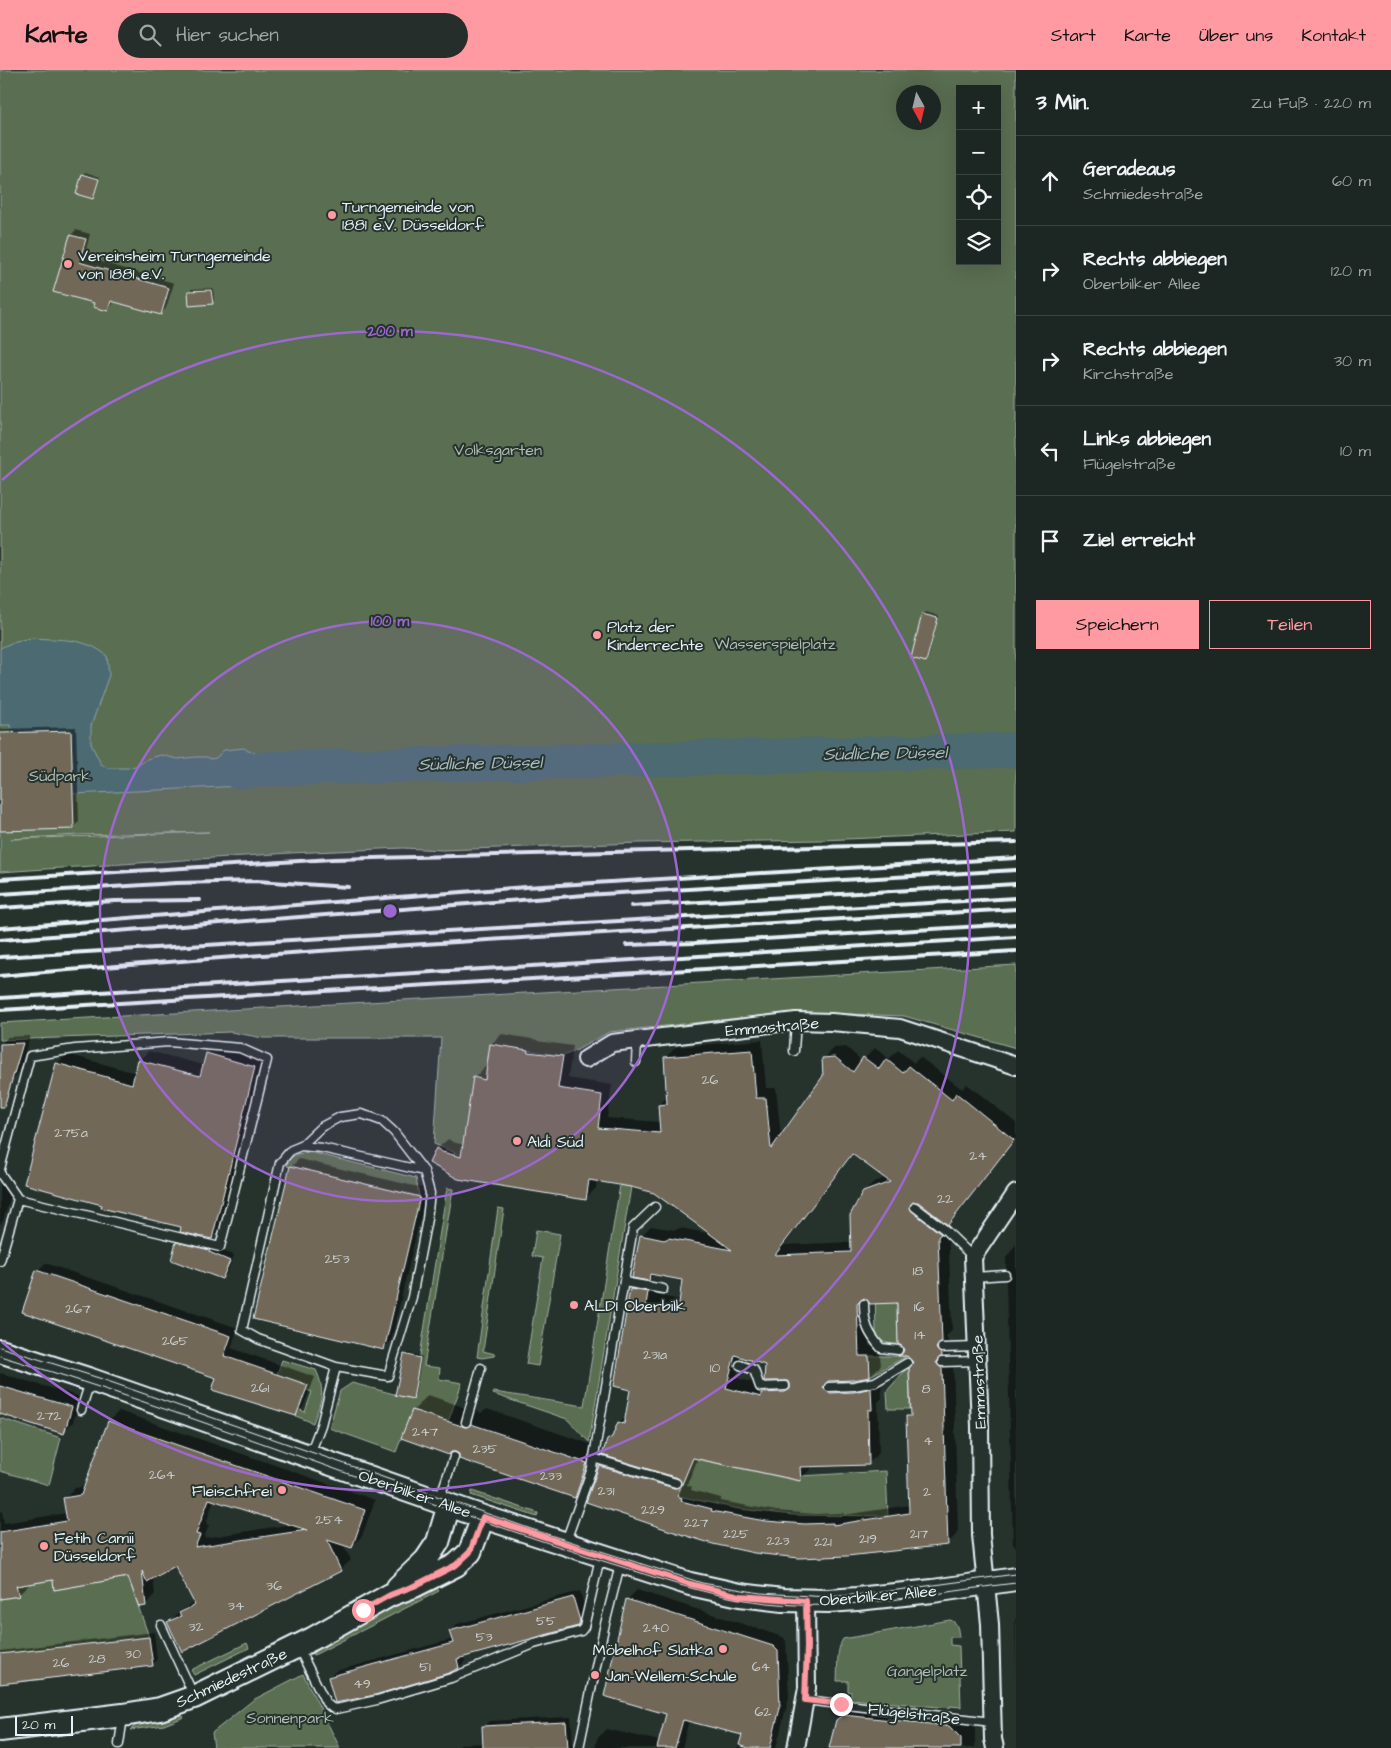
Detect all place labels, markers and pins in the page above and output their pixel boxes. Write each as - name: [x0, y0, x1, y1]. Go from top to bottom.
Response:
- place label: Turngemeinde von 1881 e.V. Düsseldorf: [342, 196, 485, 236]
- marker: Turngemeinde von 1881 e.V. Düsseldorf: [326, 209, 338, 221]
- place label: Vereinsheim Turngemeinde von 1881 e.V.: [78, 245, 271, 285]
- marker: Vereinsheim Turngemeinde von 1881 e.V.: [62, 258, 74, 270]
- place label: Platz der Kinderrechte: [607, 616, 704, 656]
- marker: Platz der Kinderrechte: [591, 629, 603, 641]
- centre of rings: [381, 902, 399, 920]
- place label: Aldi Süd: [527, 1131, 583, 1153]
- marker: Aldi Süd: [511, 1135, 523, 1147]
- place label: ALDI Oberbilk: [584, 1295, 686, 1317]
- marker: ALDI Oberbilk: [568, 1299, 580, 1311]
- place label: Fleischfrei: [192, 1480, 273, 1502]
- marker: Fleischfrei: [276, 1484, 288, 1496]
- place label: Fetih Camii Düsseldorf: [54, 1527, 136, 1567]
- marker: Fetih Camii Düsseldorf: [38, 1540, 50, 1552]
- place label: Möbelhof Slatka: [592, 1639, 713, 1661]
- marker: Möbelhof Slatka: [717, 1643, 729, 1655]
- place label: Jan-Wellem-Schule: [605, 1665, 737, 1687]
- marker: Jan-Wellem-Schule: [589, 1669, 601, 1681]

